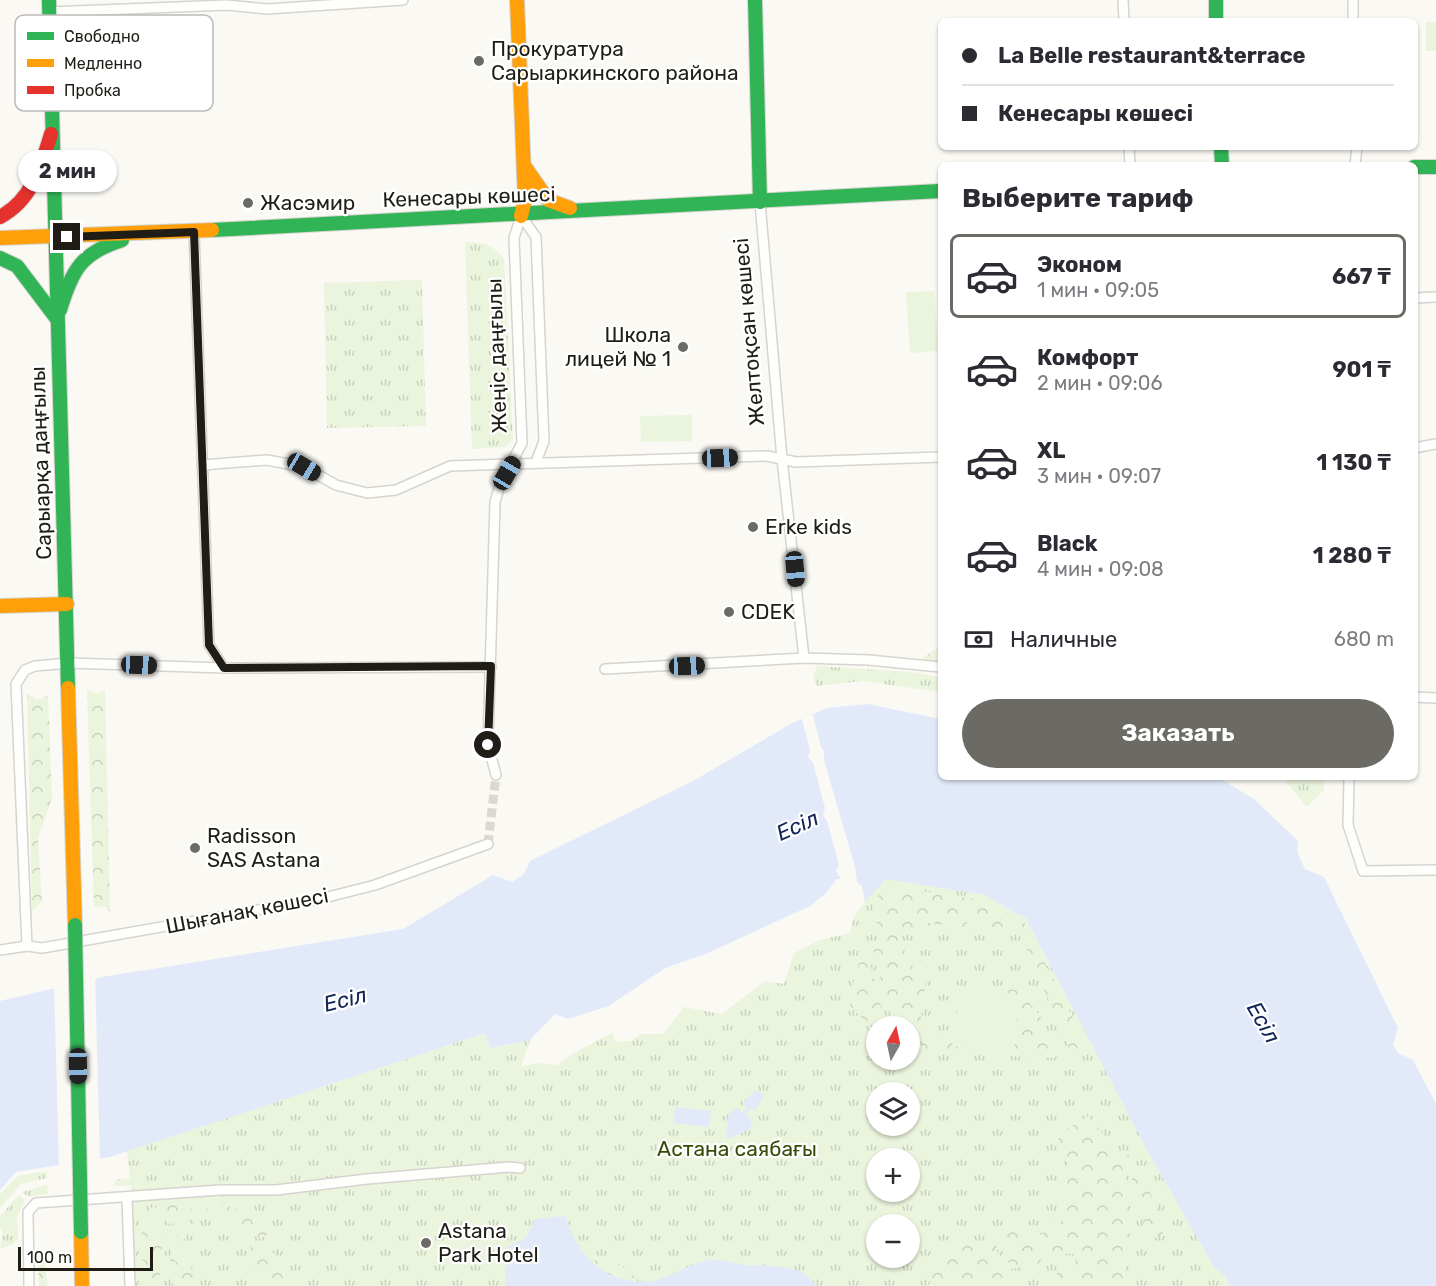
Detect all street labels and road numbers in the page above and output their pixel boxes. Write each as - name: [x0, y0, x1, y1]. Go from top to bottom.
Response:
- street label: Кенесары көшесі: [382, 181, 556, 212]
- street label: Желтоқсан көшесі: [728, 237, 769, 427]
- street label: Жеңіс даңғылы: [481, 278, 512, 434]
- street label: Сарыарқа даңғылы: [25, 366, 56, 560]
- street label: Шығанақ көшесі: [163, 882, 330, 939]

